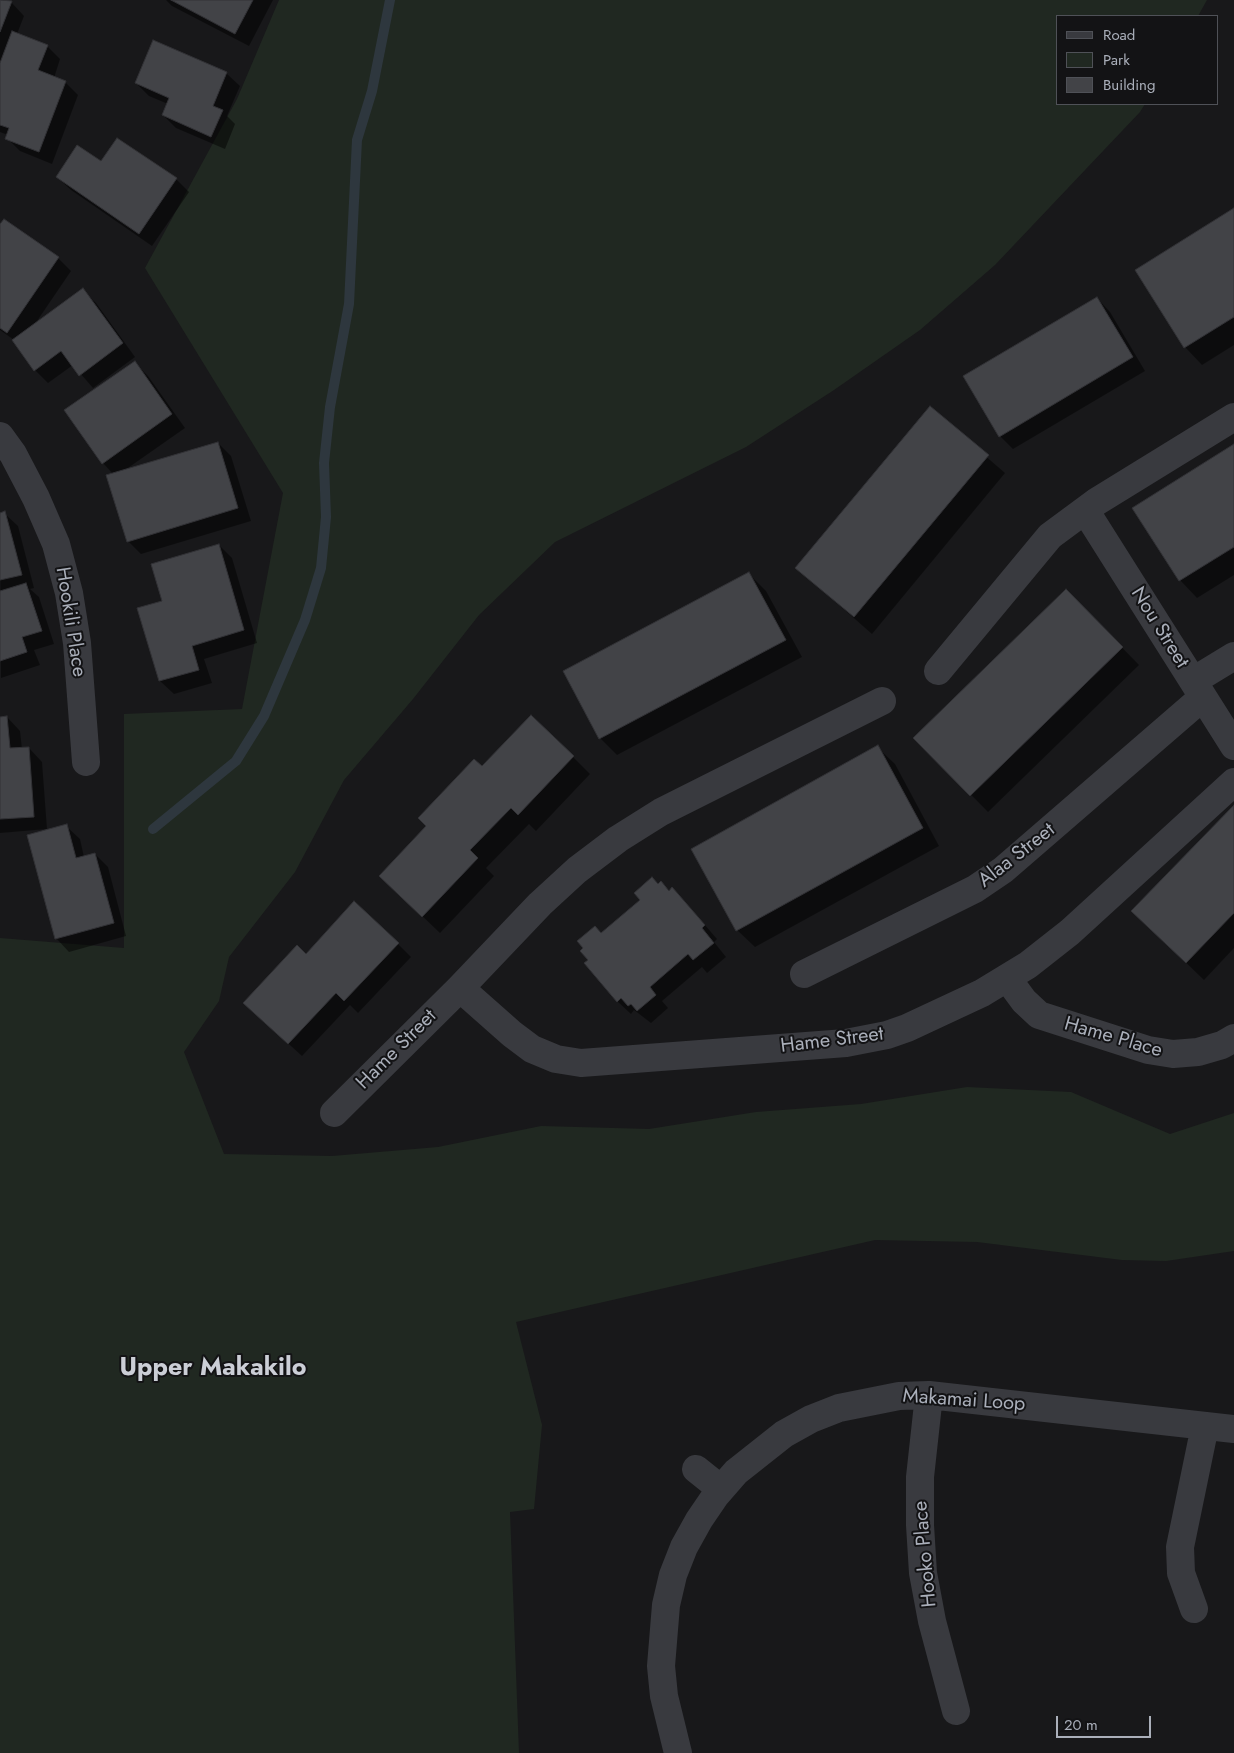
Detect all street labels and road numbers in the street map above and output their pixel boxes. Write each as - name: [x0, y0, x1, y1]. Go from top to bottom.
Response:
- street label: Hookili Place: [49, 565, 91, 679]
- street label: Nou Street: [1125, 583, 1193, 673]
- street label: Alaa Street: [974, 819, 1060, 893]
- street label: Hame Street: [352, 1005, 442, 1095]
- street label: Hame Place: [1061, 1013, 1165, 1063]
- street label: Hame Street: [779, 1023, 885, 1059]
- street label: Makamai Loop: [902, 1385, 1026, 1417]
- street label: Hooko Place: [909, 1500, 943, 1608]

